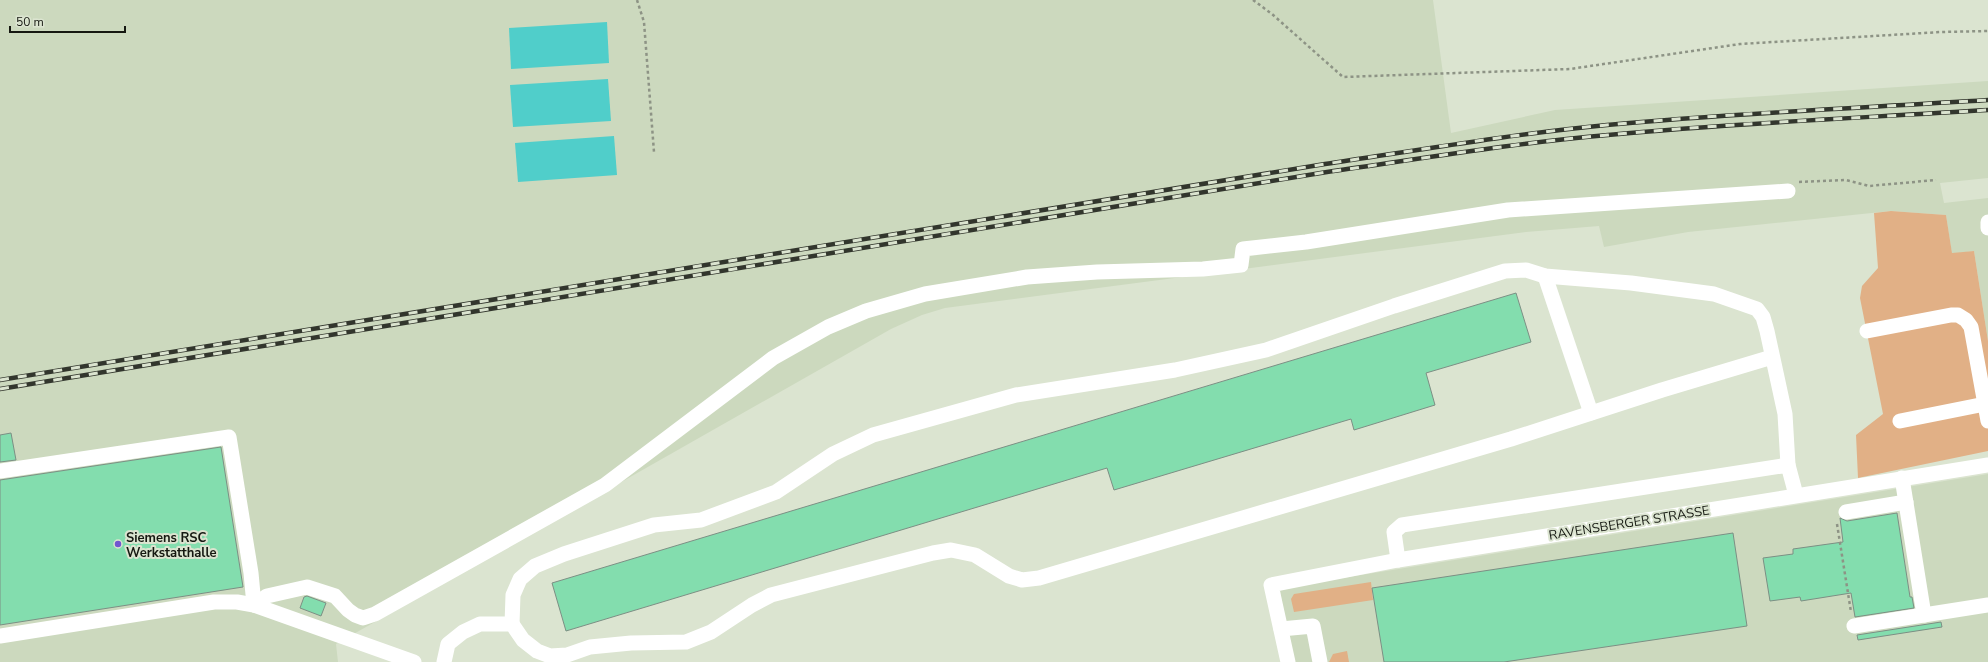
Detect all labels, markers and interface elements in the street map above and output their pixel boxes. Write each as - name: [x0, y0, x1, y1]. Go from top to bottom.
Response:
- scale bar: [10, 8, 125, 34]
- text: 50 m: [16, 14, 44, 30]
- street label: RAVENSBERGER STRASSE: [1547, 501, 1711, 545]
- place label: Siemens RSC Werkstatthalle: [126, 529, 217, 562]
- marker: Siemens RSC Werkstatthalle: [113, 539, 123, 549]

